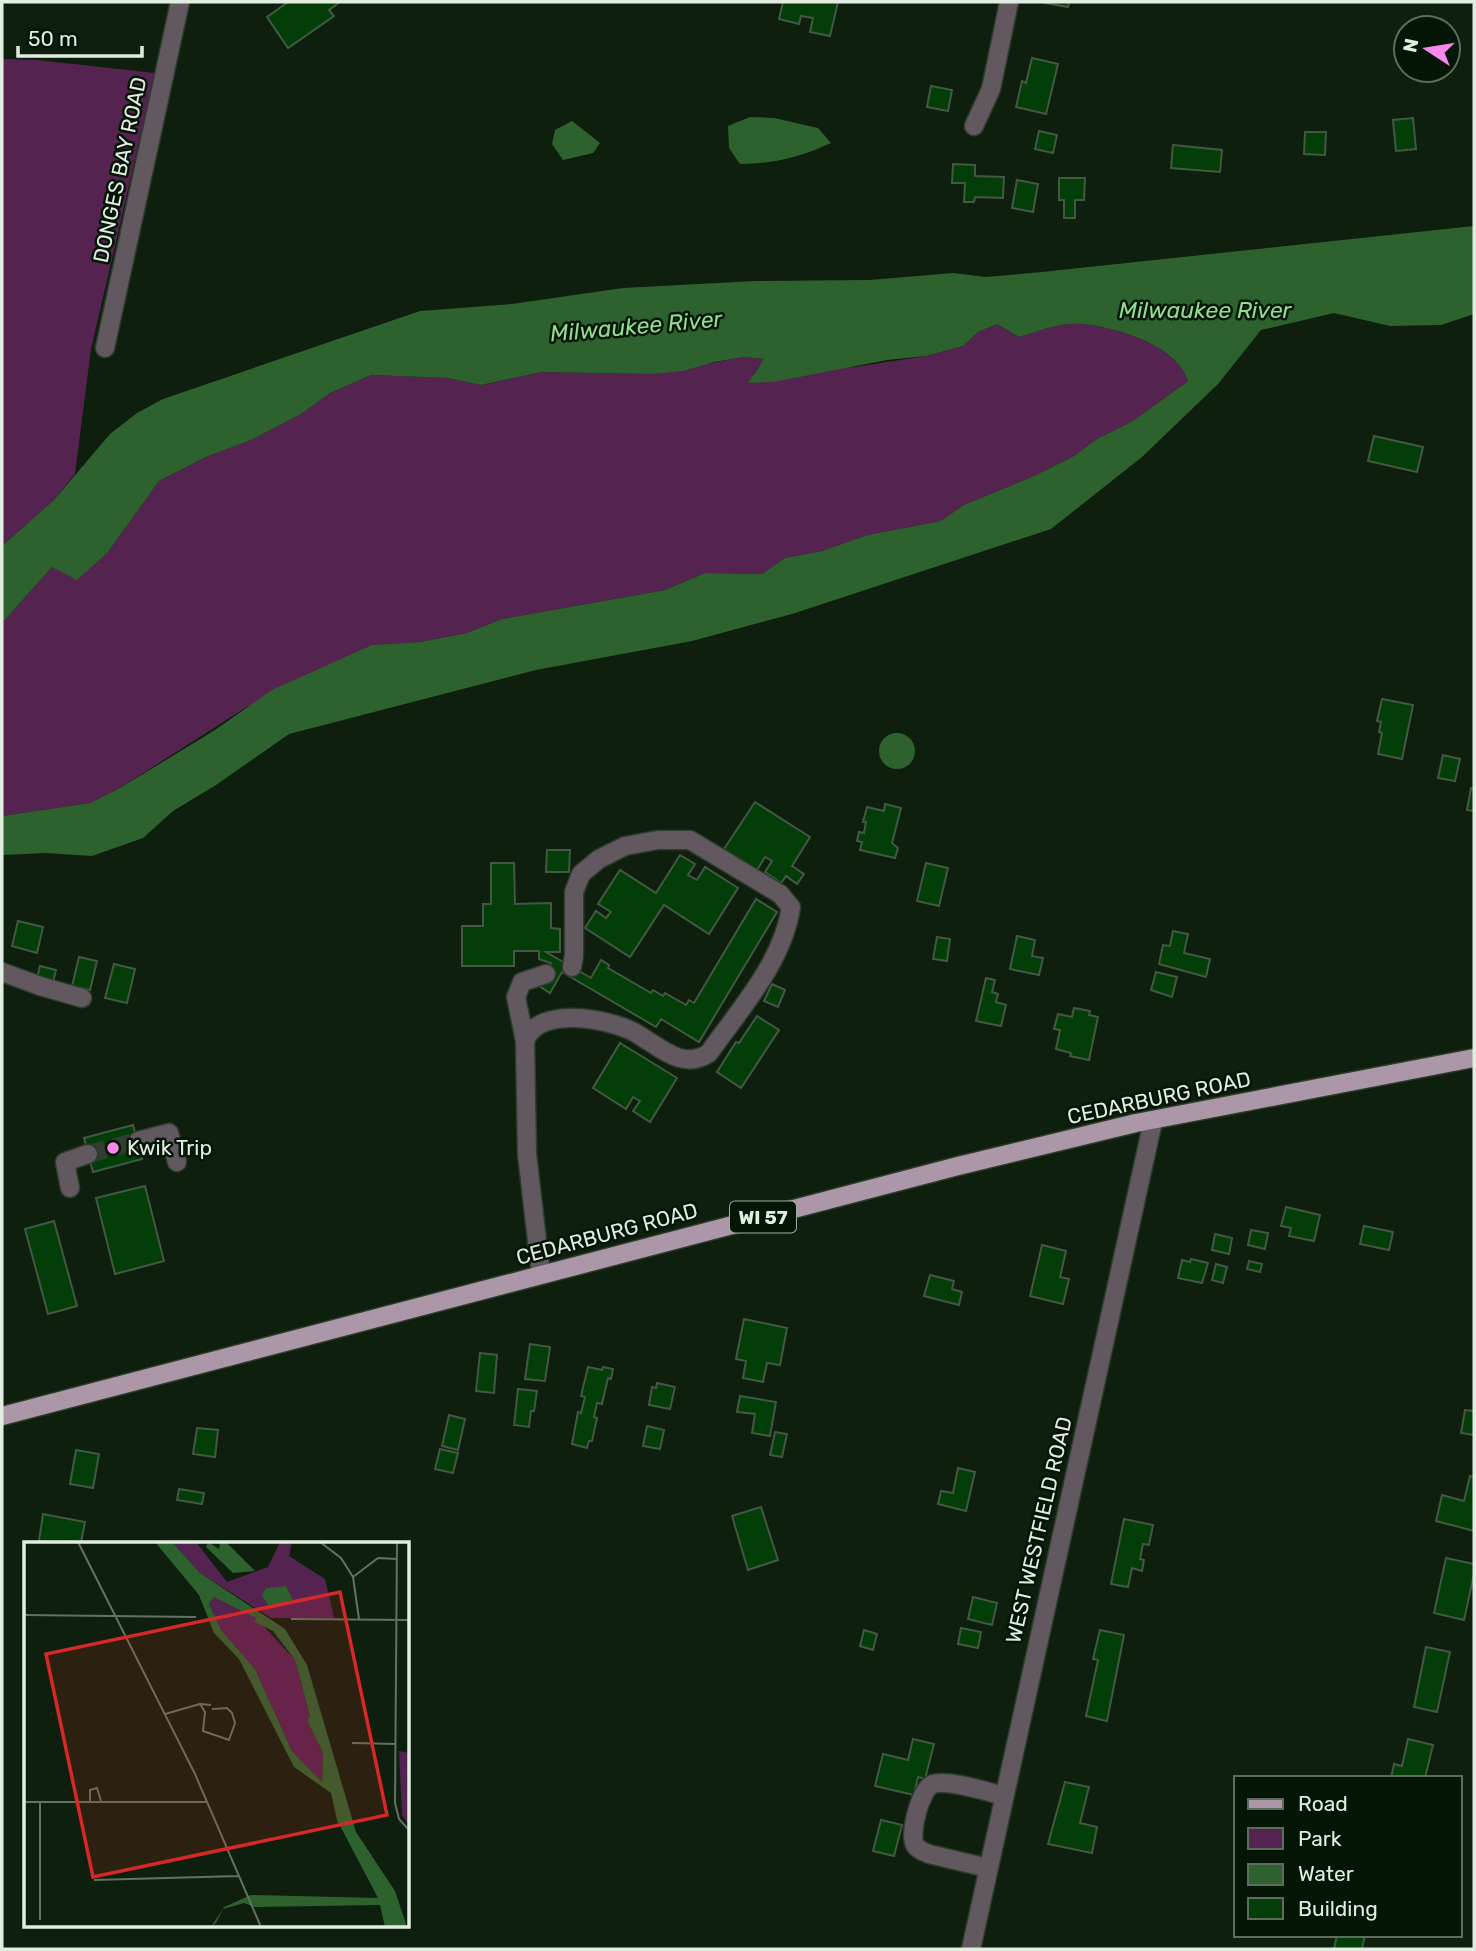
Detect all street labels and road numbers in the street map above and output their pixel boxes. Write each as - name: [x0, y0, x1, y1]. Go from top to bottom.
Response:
- street label: DONGES BAY ROAD: [88, 75, 151, 265]
- street label: CEDARBURG ROAD: [1065, 1066, 1253, 1129]
- street label: CEDARBURG ROAD: [513, 1197, 700, 1270]
- road number: WI 57: [730, 1202, 796, 1232]
- street label: WEST WESTFIELD ROAD: [1000, 1414, 1077, 1646]

